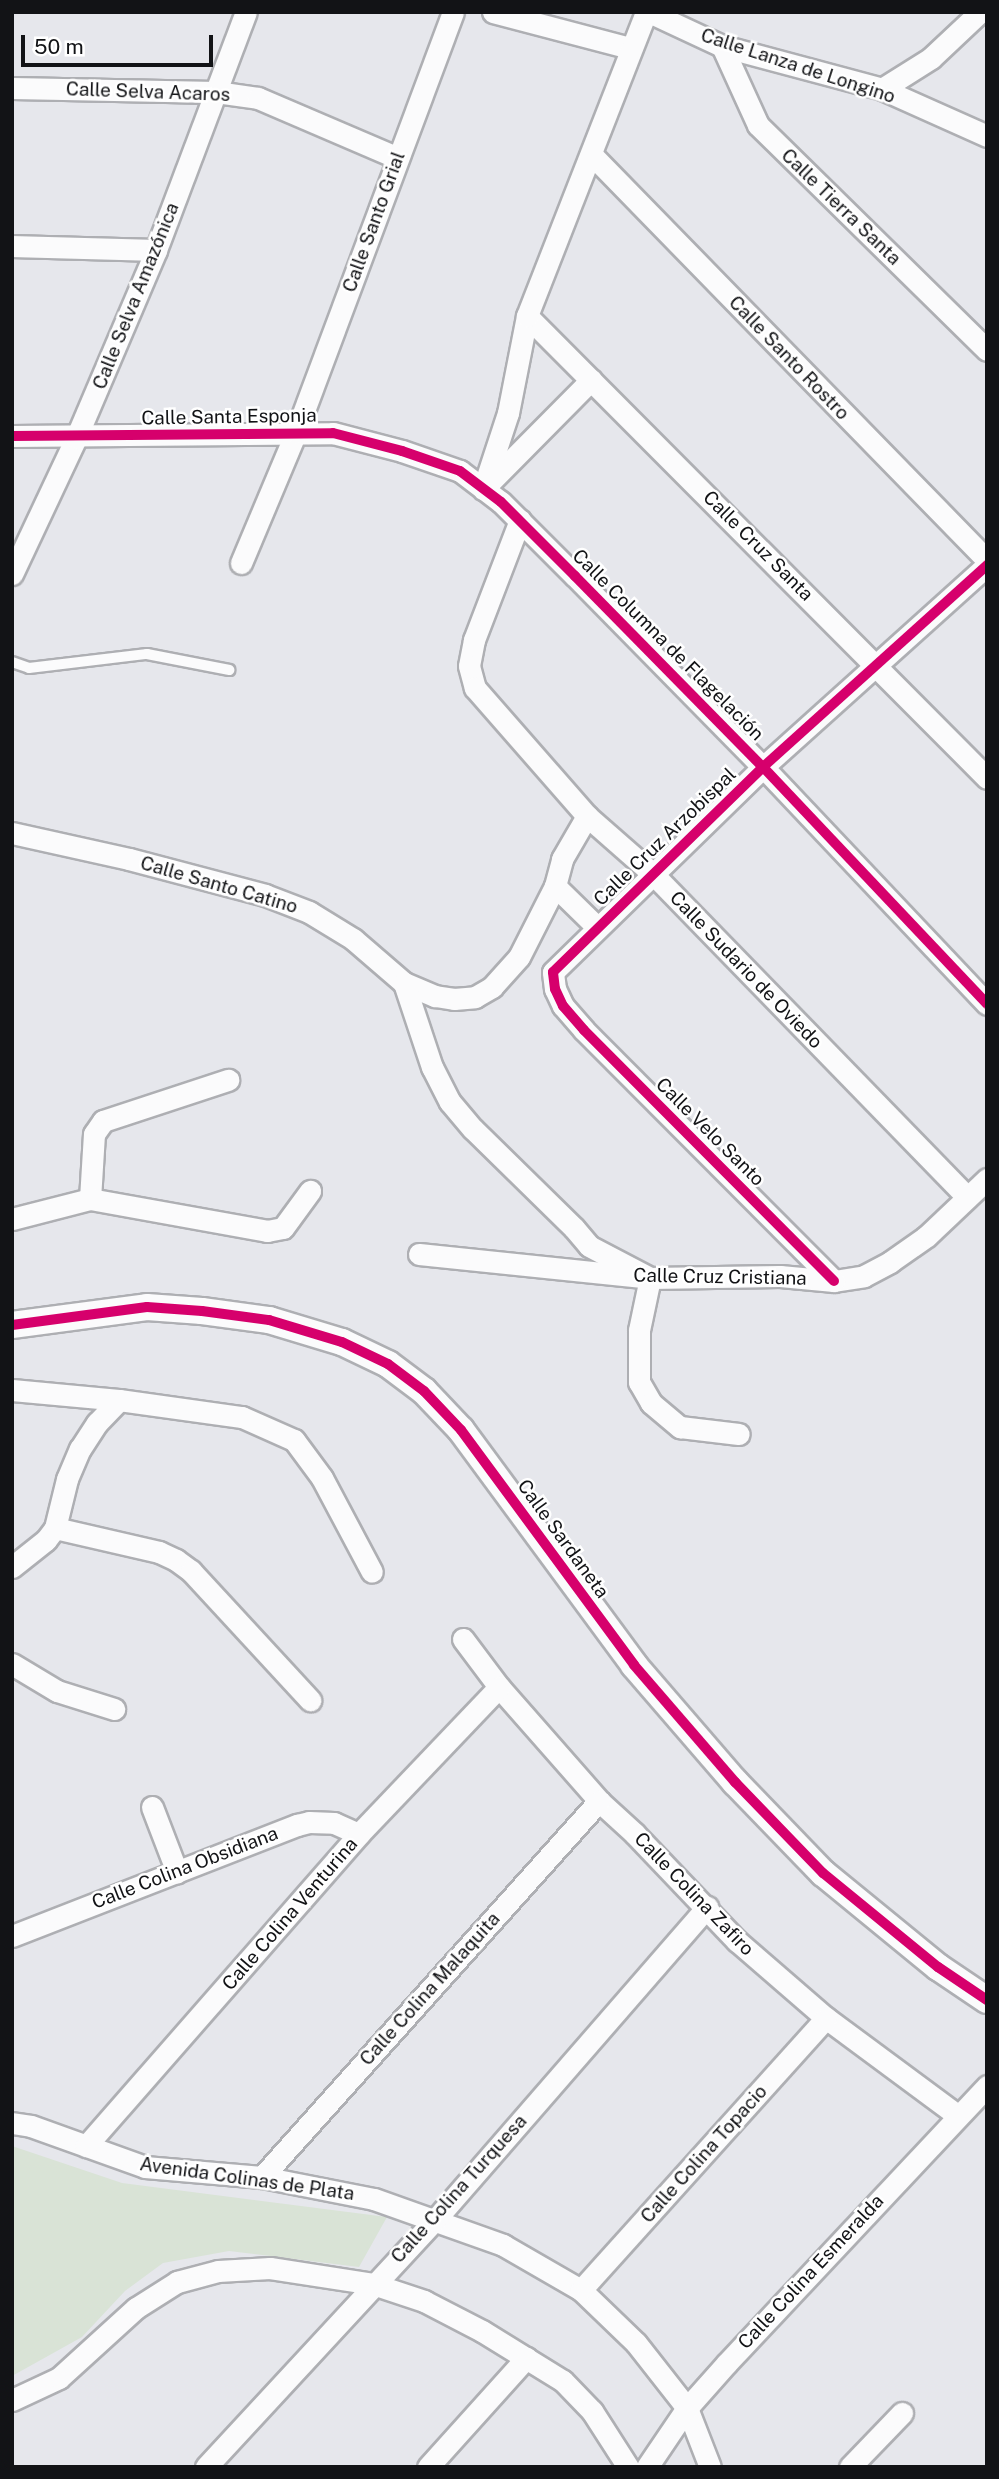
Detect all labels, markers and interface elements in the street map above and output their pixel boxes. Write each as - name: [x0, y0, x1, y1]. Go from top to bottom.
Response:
- scale bar: [24, 21, 217, 65]
- street label: Calle Lanza de Longino: [698, 24, 898, 108]
- text: 50 m: [34, 34, 84, 59]
- street label: Calle Selva Acaros: [65, 78, 231, 106]
- street label: Calle Tierra Santa: [776, 144, 906, 270]
- street label: Calle Santo Grial: [338, 149, 410, 295]
- street label: Calle Selva Amazónica: [88, 199, 184, 393]
- street label: Calle Santo Rostro: [724, 291, 854, 425]
- street label: Calle Santa Esponja: [141, 404, 317, 430]
- street label: Calle Cruz Santa: [698, 486, 818, 606]
- street label: Calle Columna de Flagelación: [567, 544, 769, 746]
- street label: Calle Cruz Arzobispal: [589, 763, 741, 911]
- street label: Calle Santo Catino: [138, 852, 300, 918]
- street label: Calle Sudario de Oviedo: [665, 886, 827, 1054]
- street label: Calle Velo Santo: [651, 1073, 769, 1191]
- street label: Calle Cruz Cristiana: [633, 1264, 807, 1290]
- street label: Calle Sardaneta: [512, 1475, 614, 1603]
- street label: Calle Colina Obsidiana: [89, 1822, 281, 1914]
- street label: Calle Colina Zafiro: [629, 1828, 759, 1960]
- street label: Calle Colina Venturina: [217, 1833, 363, 1995]
- street label: Calle Colina Malaquita: [355, 1908, 505, 2070]
- street label: Calle Colina Topacio: [636, 2080, 772, 2228]
- street label: Calle Colina Turquesa: [386, 2110, 532, 2268]
- street label: Avenida Colinas de Plata: [138, 2153, 356, 2205]
- street label: Calle Colina Esmeralda: [733, 2190, 889, 2354]

